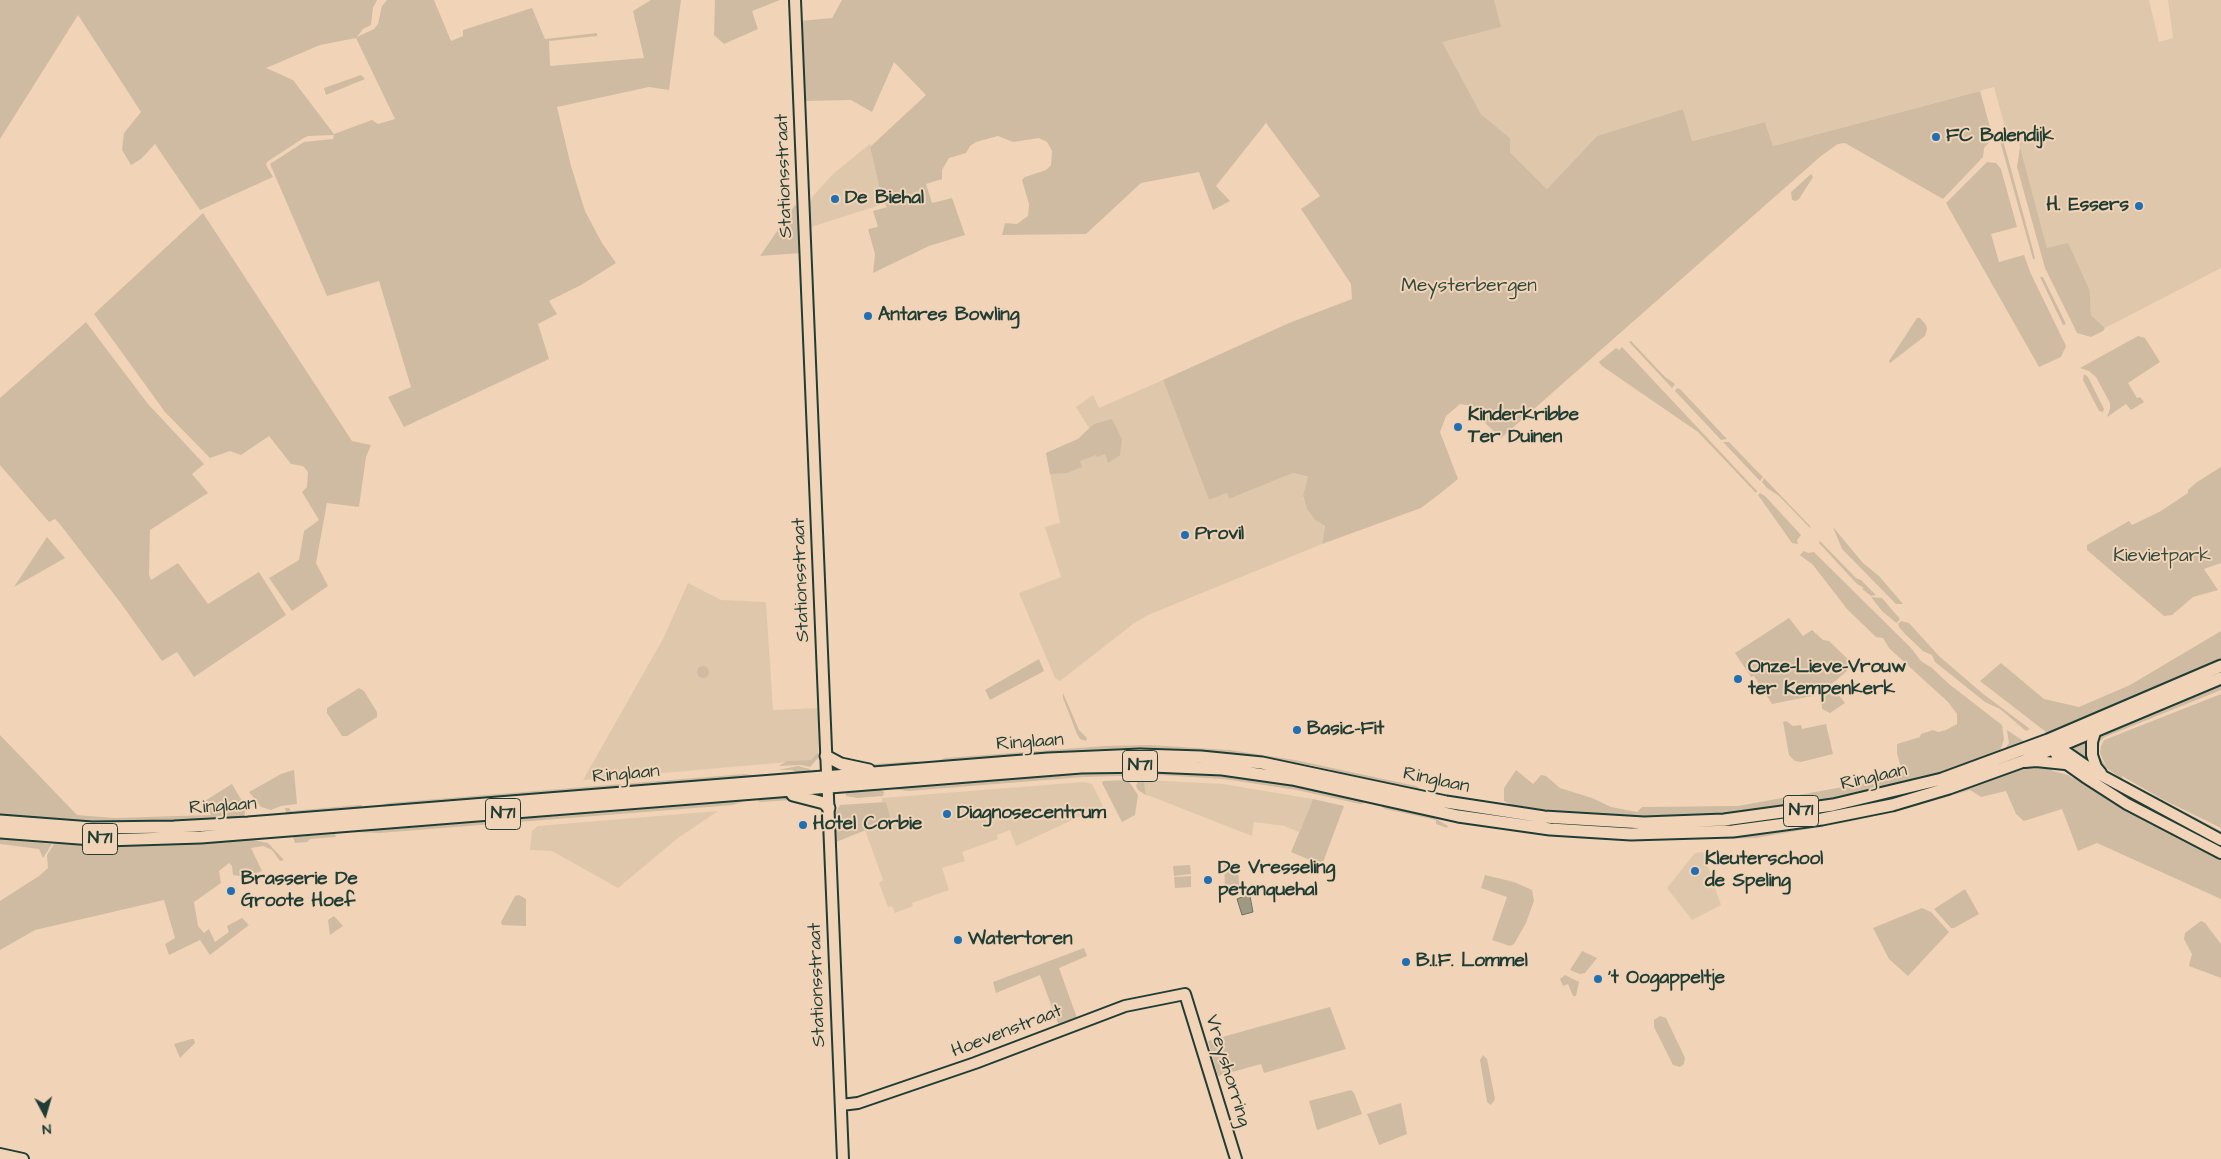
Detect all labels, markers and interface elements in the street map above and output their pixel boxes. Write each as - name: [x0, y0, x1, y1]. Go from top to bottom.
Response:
- street label: Stationsstraat: [771, 113, 799, 239]
- place label: FC Balendijk: [1946, 126, 2054, 148]
- marker: FC Balendijk: [1930, 131, 1942, 143]
- place label: De Biehal: [845, 188, 924, 210]
- marker: De Biehal: [829, 193, 841, 205]
- place label: H. Essers: [2047, 195, 2129, 217]
- marker: H. Essers: [2133, 200, 2145, 212]
- park label: Meysterbergen: [1401, 276, 1537, 298]
- place label: Antares Bowling: [878, 305, 1020, 327]
- marker: Antares Bowling: [862, 310, 874, 322]
- place label: Kinderkribbe Ter Duinen: [1468, 405, 1579, 449]
- marker: Kinderkribbe Ter Duinen: [1452, 421, 1464, 433]
- street label: Stationsstraat: [788, 517, 816, 643]
- place label: Provil: [1195, 524, 1244, 546]
- marker: Provil: [1179, 529, 1191, 541]
- park label: Kievietpark: [2113, 546, 2211, 568]
- place label: Onze-Lieve-Vrouw ter Kempenkerk: [1748, 657, 1906, 701]
- marker: Onze-Lieve-Vrouw ter Kempenkerk: [1732, 673, 1744, 685]
- place label: Basic-Fit: [1307, 719, 1384, 741]
- marker: Basic-Fit: [1291, 724, 1303, 736]
- street label: Ringlaan: [996, 729, 1064, 757]
- road number: N71: [1122, 750, 1158, 781]
- street label: Ringlaan: [1839, 759, 1909, 797]
- street label: Ringlaan: [591, 761, 661, 789]
- street label: Ringlaan: [1401, 763, 1471, 799]
- street label: Ringlaan: [189, 793, 257, 821]
- road number: N71: [1784, 796, 1818, 826]
- road number: N71: [486, 799, 520, 830]
- place label: Diagnosecentrum: [957, 803, 1106, 825]
- marker: Diagnosecentrum: [941, 808, 953, 820]
- place label: Hotel Corbie: [813, 814, 922, 836]
- marker: Hotel Corbie: [797, 819, 809, 831]
- road number: N71: [82, 824, 118, 854]
- place label: Kleuterschool de Speling: [1705, 849, 1823, 893]
- place label: De Vresseling petanquehal: [1218, 858, 1335, 902]
- marker: Kleuterschool de Speling: [1689, 865, 1701, 877]
- place label: Brasserie De Groote Hoef: [241, 869, 358, 913]
- marker: De Vresseling petanquehal: [1202, 874, 1214, 886]
- marker: Brasserie De Groote Hoef: [225, 885, 237, 897]
- street label: Stationsstraat: [804, 922, 832, 1048]
- place label: Watertoren: [968, 929, 1073, 951]
- marker: Watertoren: [952, 934, 964, 946]
- place label: B.I.F. Lommel: [1416, 951, 1528, 973]
- marker: B.I.F. Lommel: [1400, 956, 1412, 968]
- place label: 't Oogappeltje: [1608, 968, 1725, 990]
- marker: 't Oogappeltje: [1592, 973, 1604, 985]
- street label: Hoevenstraat: [948, 1000, 1066, 1064]
- street label: Vreyshorring: [1199, 1012, 1255, 1130]
- north arrow: [20, 1089, 70, 1139]
- text: N: [41, 1119, 52, 1139]

